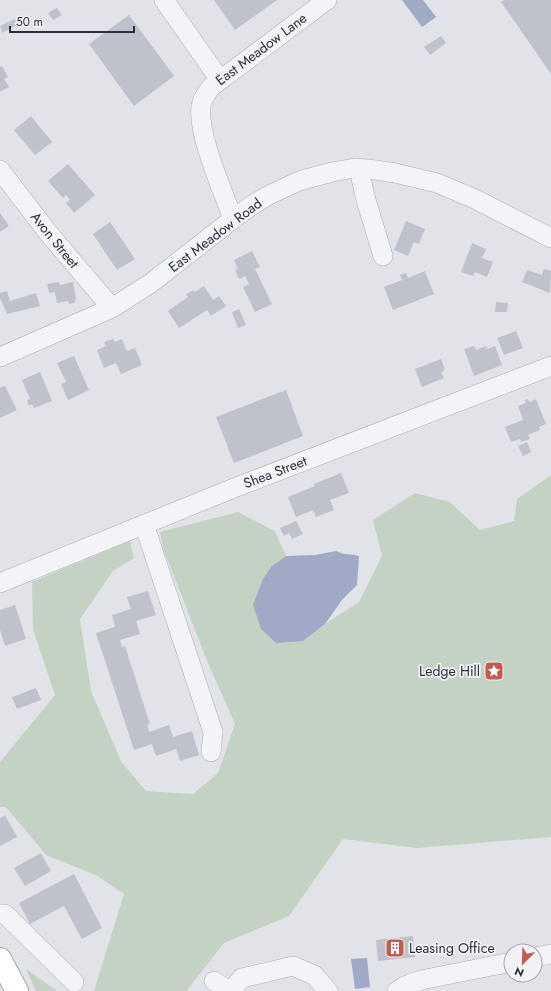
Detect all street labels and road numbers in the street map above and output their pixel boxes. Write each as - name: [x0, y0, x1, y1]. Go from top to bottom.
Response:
- street label: East Meadow Lane: [211, 8, 311, 90]
- street label: East Meadow Road: [164, 193, 266, 277]
- street label: Avon Street: [26, 208, 84, 273]
- street label: Shea Street: [240, 451, 310, 493]

